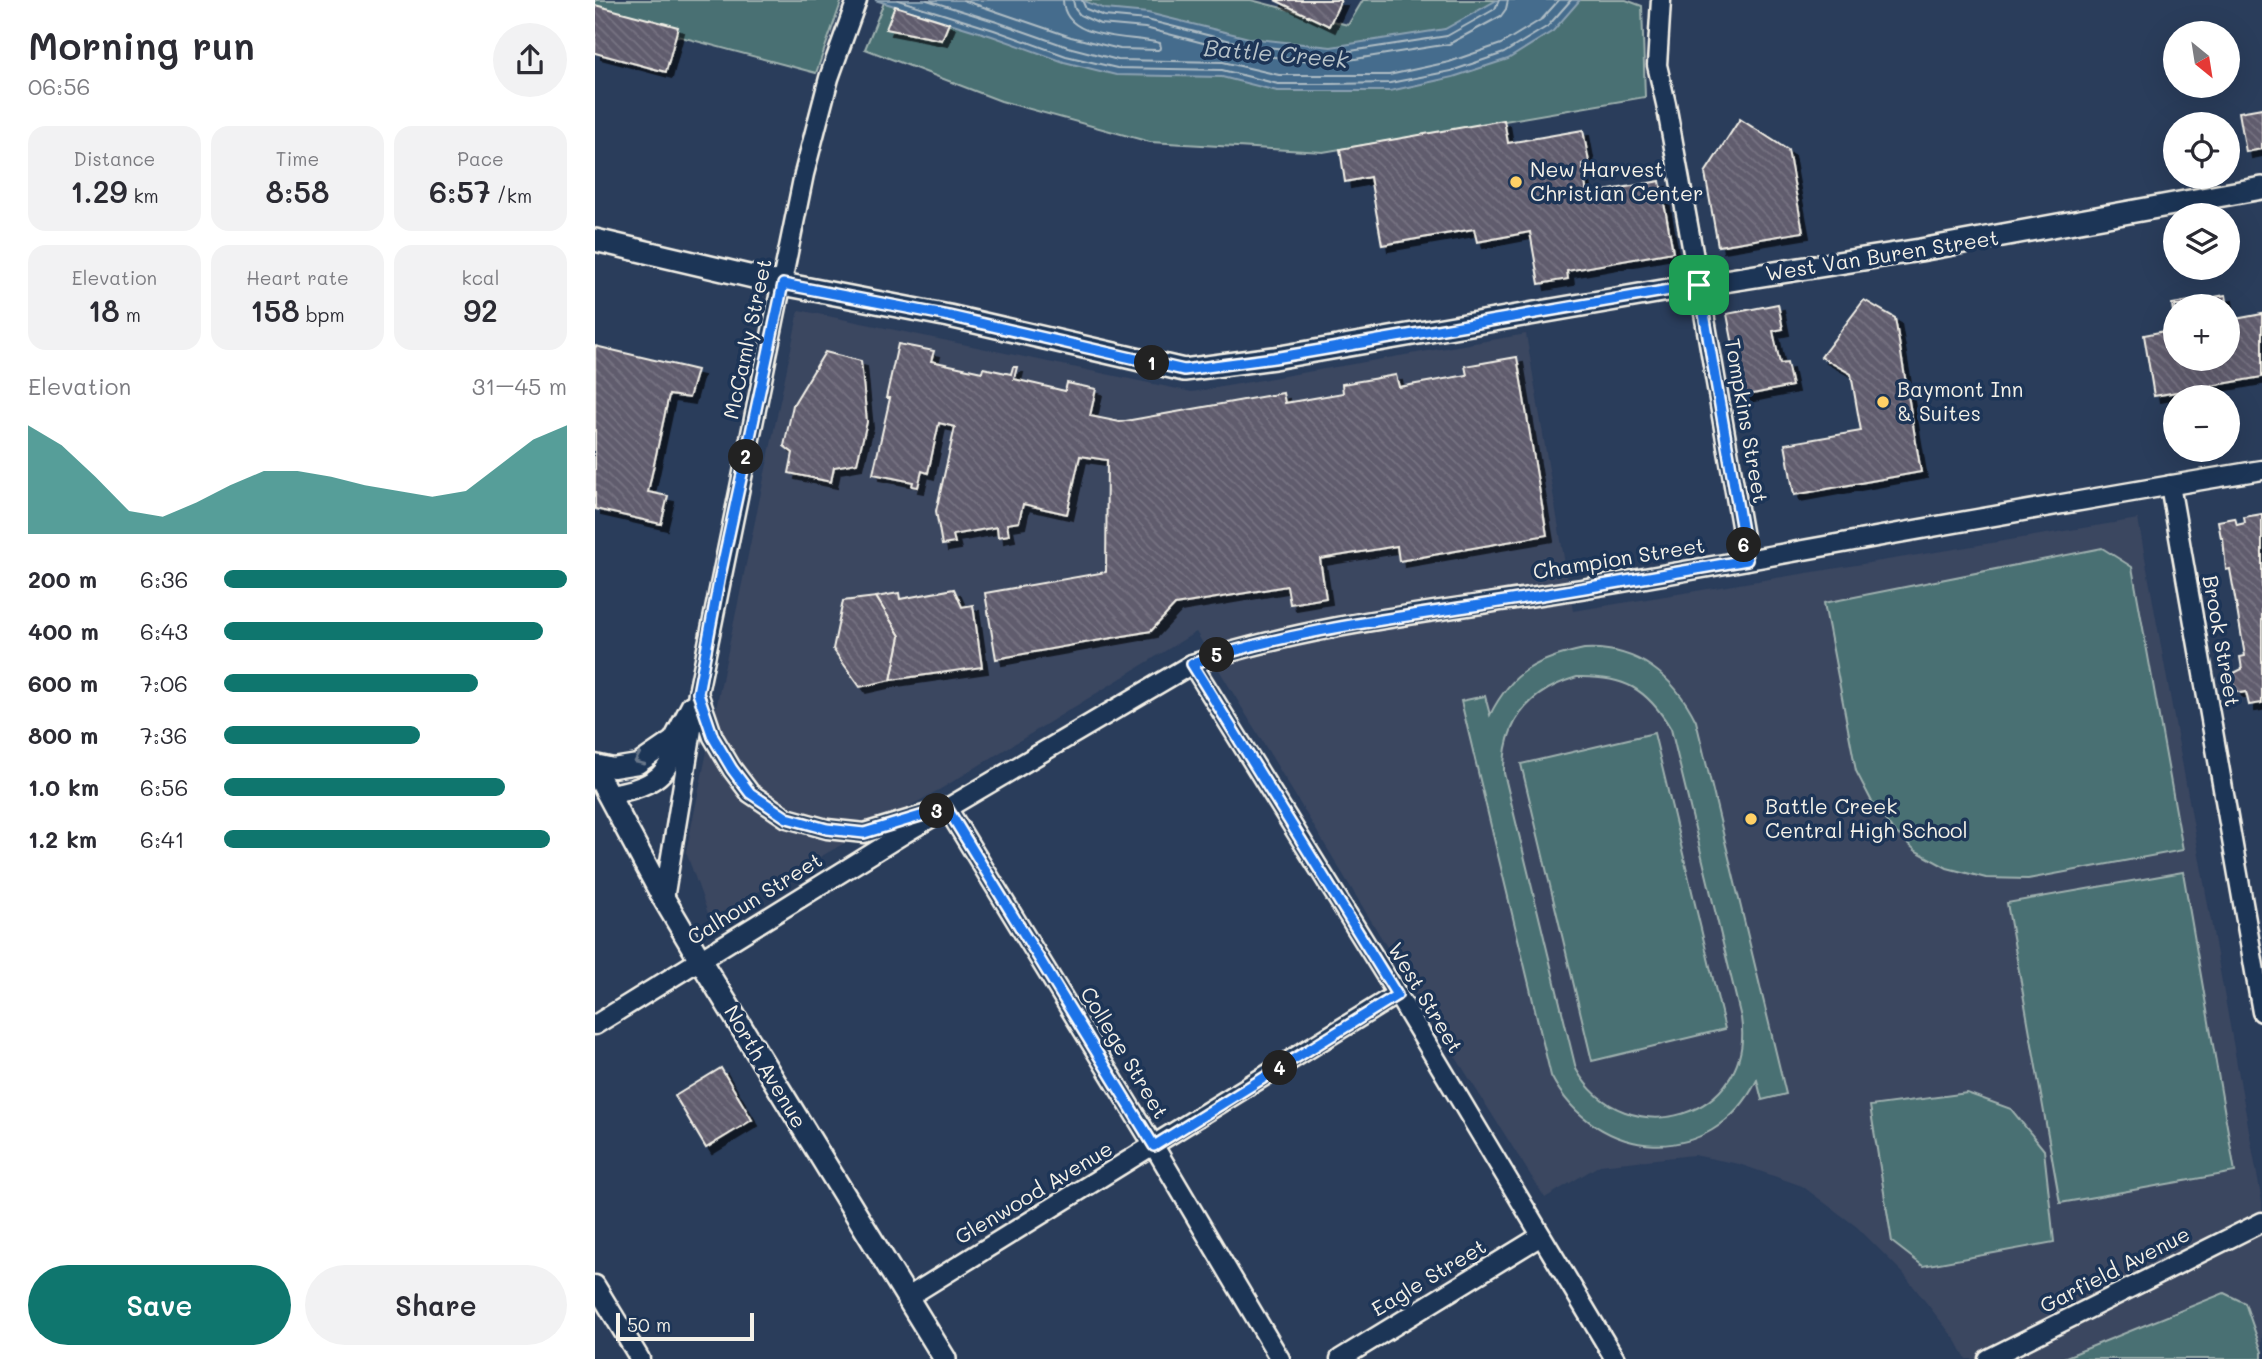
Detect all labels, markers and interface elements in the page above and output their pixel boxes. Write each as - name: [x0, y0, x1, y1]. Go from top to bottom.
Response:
- text: Morning run: [28, 20, 255, 70]
- north arrow: [2163, 21, 2240, 98]
- map controls: [2163, 21, 2240, 462]
- button: share: [493, 23, 567, 97]
- water label: Battle Creek: [1203, 32, 1350, 74]
- text: 06:56: [28, 71, 91, 101]
- button: locate: [2163, 112, 2240, 189]
- text: Distance: [74, 146, 155, 171]
- text: Time: [276, 146, 319, 171]
- text: Pace: [457, 146, 504, 171]
- place label: New Harvest Christian Center: [1530, 155, 1704, 206]
- text: 1.29: [70, 171, 127, 211]
- text: 8:58: [266, 171, 329, 211]
- text: 6:57: [429, 171, 491, 211]
- marker: New Harvest Christian Center: [1508, 174, 1524, 190]
- text: km: [127, 183, 159, 208]
- text: /km: [491, 183, 532, 208]
- button: layers: [2163, 203, 2240, 280]
- street label: West Van Buren Street: [1763, 223, 2000, 286]
- pin: [1669, 255, 1729, 315]
- street label: McCamly Street: [716, 256, 777, 422]
- text: Elevation: [72, 265, 157, 290]
- text: Heart rate: [246, 265, 349, 290]
- text: kcal: [462, 265, 499, 290]
- icon: arrive: [1680, 266, 1718, 304]
- text: 18: [88, 290, 120, 330]
- text: 158: [250, 290, 300, 330]
- text: 92: [463, 290, 498, 330]
- button: +: [2163, 294, 2240, 371]
- text: m: [120, 302, 141, 327]
- text: bpm: [300, 302, 345, 327]
- street label: Tompkins Street: [1720, 336, 1775, 505]
- pin: 1: [1135, 346, 1169, 380]
- text: 1: [1147, 350, 1156, 375]
- text: Elevation: [28, 371, 131, 401]
- text: 31–45 m: [472, 371, 567, 401]
- place label: Baymont Inn & Suites: [1897, 375, 2023, 426]
- button: −: [2163, 385, 2240, 462]
- marker: Baymont Inn & Suites: [1875, 394, 1891, 410]
- pin: 2: [729, 440, 763, 475]
- text: 2: [740, 444, 751, 469]
- pin: 6: [1727, 528, 1761, 562]
- street label: Champion Street: [1531, 531, 1707, 584]
- text: 6: [1738, 532, 1749, 557]
- text: 200 m: [28, 564, 97, 594]
- text: 6:36: [140, 564, 188, 594]
- street label: Brook Street: [2198, 573, 2247, 709]
- text: 400 m: [28, 616, 99, 646]
- text: 6:43: [140, 616, 188, 646]
- pin: 5: [1199, 638, 1235, 672]
- text: 5: [1211, 642, 1222, 667]
- text: 600 m: [28, 668, 98, 698]
- text: 7:06: [140, 668, 188, 698]
- text: 800 m: [28, 720, 98, 750]
- text: 7:36: [140, 720, 187, 750]
- one-way arrow: [634, 752, 646, 766]
- text: 1.0 km: [28, 772, 99, 802]
- text: 6:56: [140, 772, 188, 802]
- place label: Battle Creek Central High School: [1765, 792, 1968, 843]
- pin: 3: [919, 794, 955, 828]
- text: 3: [931, 798, 942, 823]
- marker: Battle Creek Central High School: [1743, 811, 1759, 827]
- text: 1.2 km: [28, 824, 97, 854]
- text: 6:41: [140, 824, 185, 854]
- street label: Calhoun Street: [682, 845, 827, 950]
- street label: West Street: [1383, 937, 1470, 1058]
- street label: College Street: [1075, 981, 1175, 1123]
- street label: North Avenue: [719, 1000, 814, 1133]
- pin: 4: [1263, 1050, 1297, 1086]
- text: 4: [1273, 1055, 1286, 1080]
- street label: Glenwood Avenue: [949, 1134, 1117, 1249]
- street label: Garfield Avenue: [2035, 1219, 2194, 1318]
- street label: Eagle Street: [1366, 1232, 1491, 1322]
- button: Save: [28, 1265, 291, 1345]
- button: Share: [305, 1265, 567, 1345]
- scale bar: [616, 1310, 754, 1342]
- text: 50 m: [627, 1312, 671, 1337]

